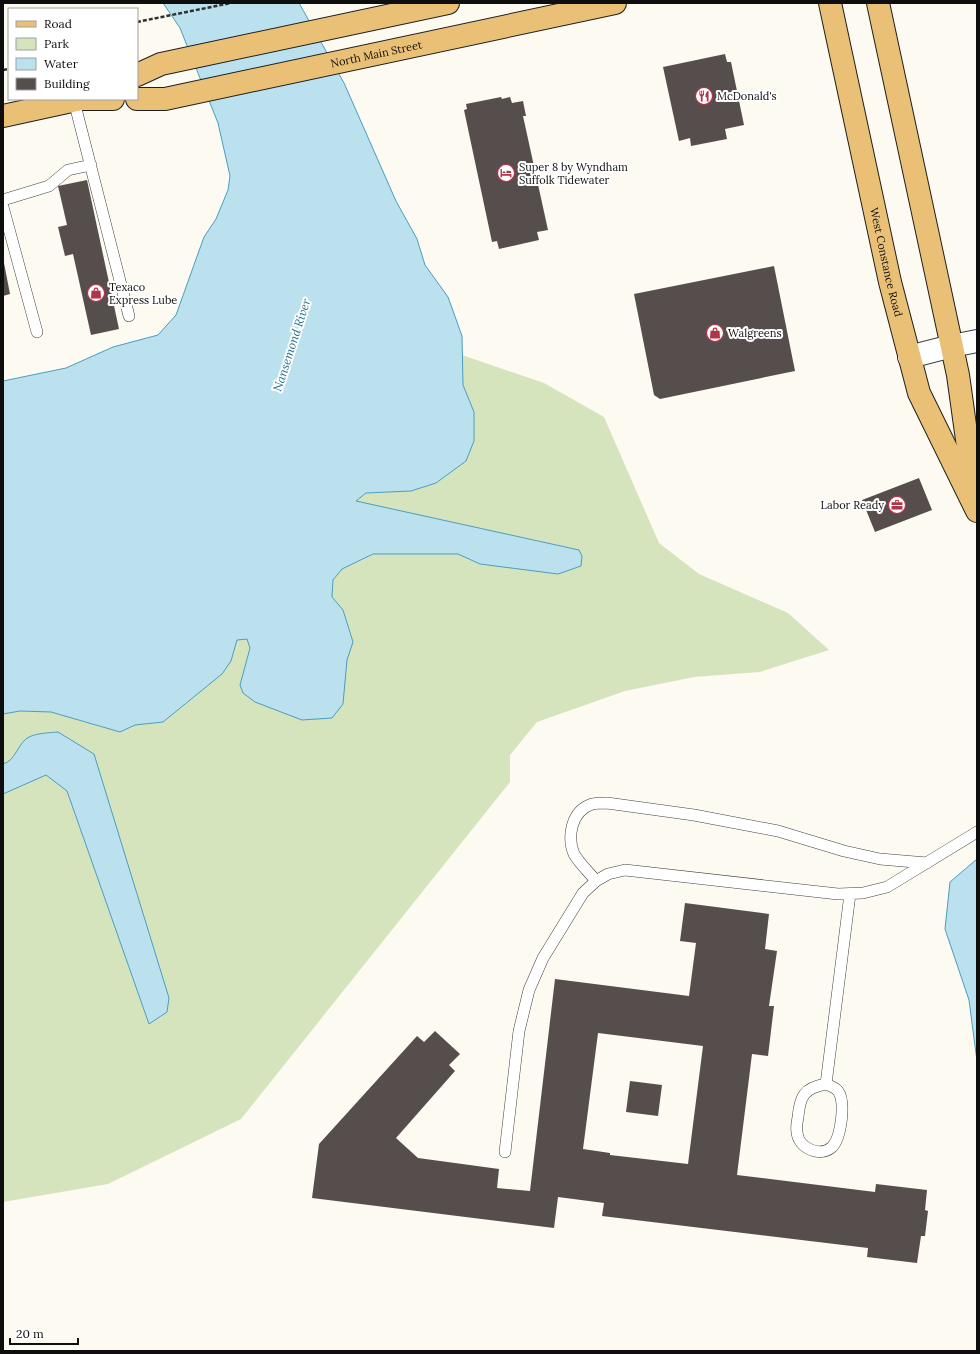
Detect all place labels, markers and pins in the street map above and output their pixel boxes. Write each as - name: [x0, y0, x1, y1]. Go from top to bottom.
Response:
- restaurant icon: McDonald's: [694, 86, 714, 106]
- place label: McDonald's: [717, 89, 777, 103]
- place label: Super 8 by Wyndham Suffolk Tidewater: [519, 160, 628, 187]
- hotel icon: Super 8 by Wyndham Suffolk Tidewater: [496, 163, 516, 183]
- place label: Texaco Express Lube: [109, 280, 177, 307]
- shop icon: Texaco Express Lube: [86, 283, 106, 303]
- shop icon: Walgreens: [705, 323, 725, 343]
- place label: Walgreens: [728, 326, 782, 340]
- office icon: Labor Ready: [887, 495, 907, 515]
- place label: Labor Ready: [820, 498, 884, 512]

